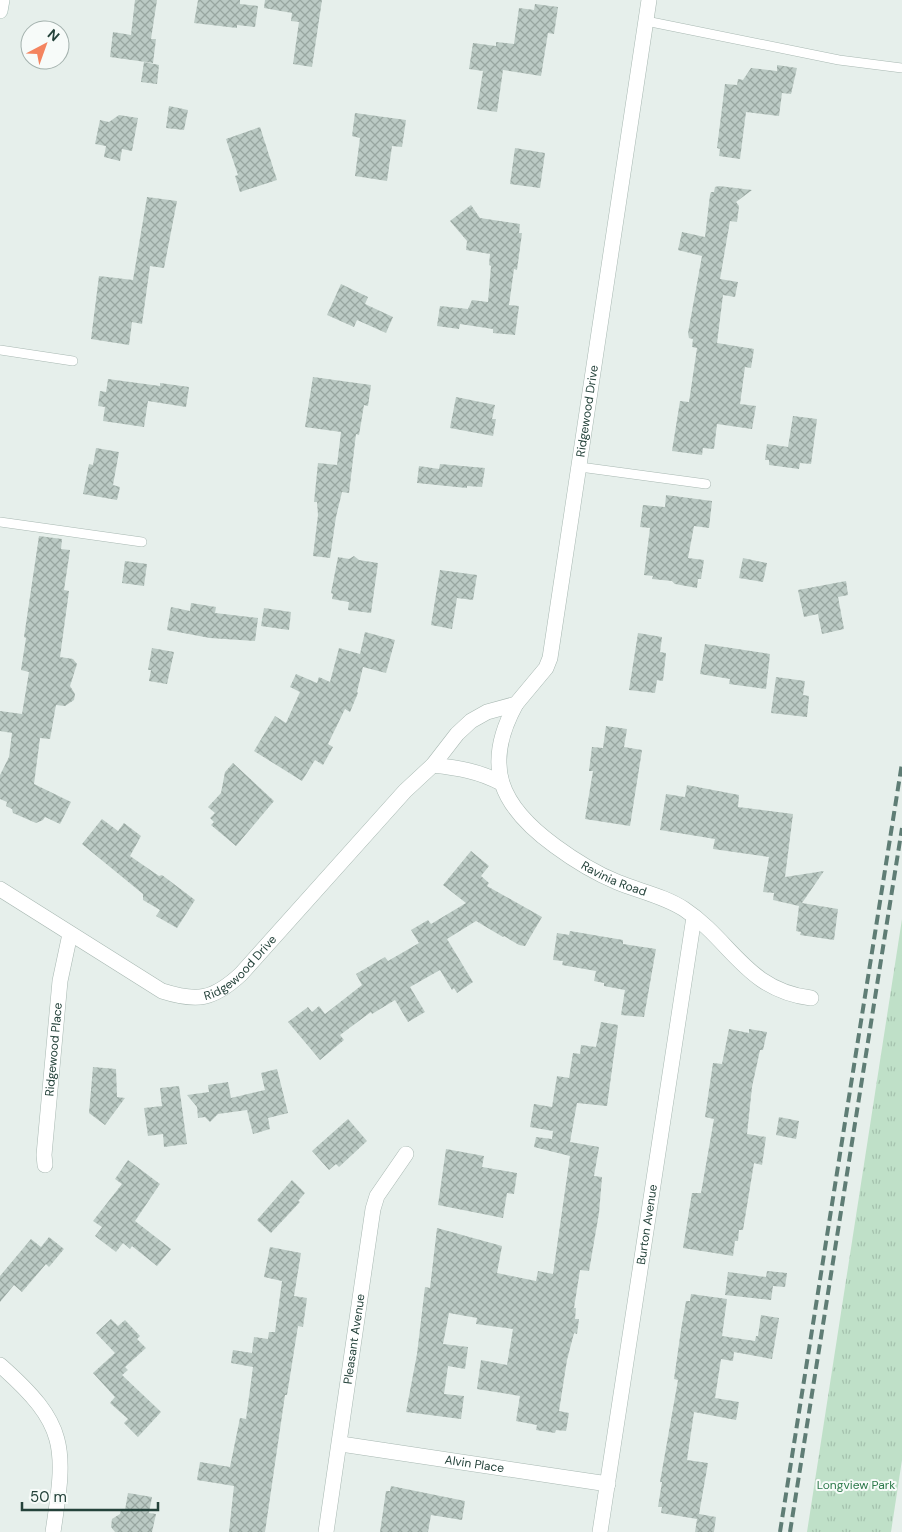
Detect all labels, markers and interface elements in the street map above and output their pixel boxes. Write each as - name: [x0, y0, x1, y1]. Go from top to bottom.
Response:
- north arrow: [20, 20, 70, 70]
- text: N: [44, 25, 63, 45]
- street label: Ridgewood Drive: [572, 364, 602, 458]
- street label: Ravinia Road: [578, 857, 649, 900]
- street label: Ridgewood Drive: [202, 932, 280, 1004]
- street label: Ridgewood Place: [41, 1002, 66, 1097]
- street label: Burton Avenue: [633, 1183, 661, 1266]
- street label: Pleasant Avenue: [340, 1293, 369, 1385]
- street label: Alvin Place: [444, 1452, 505, 1476]
- park label: Longview Park: [817, 1477, 895, 1493]
- scale bar: [22, 1480, 159, 1512]
- text: 50 m: [30, 1487, 67, 1507]

